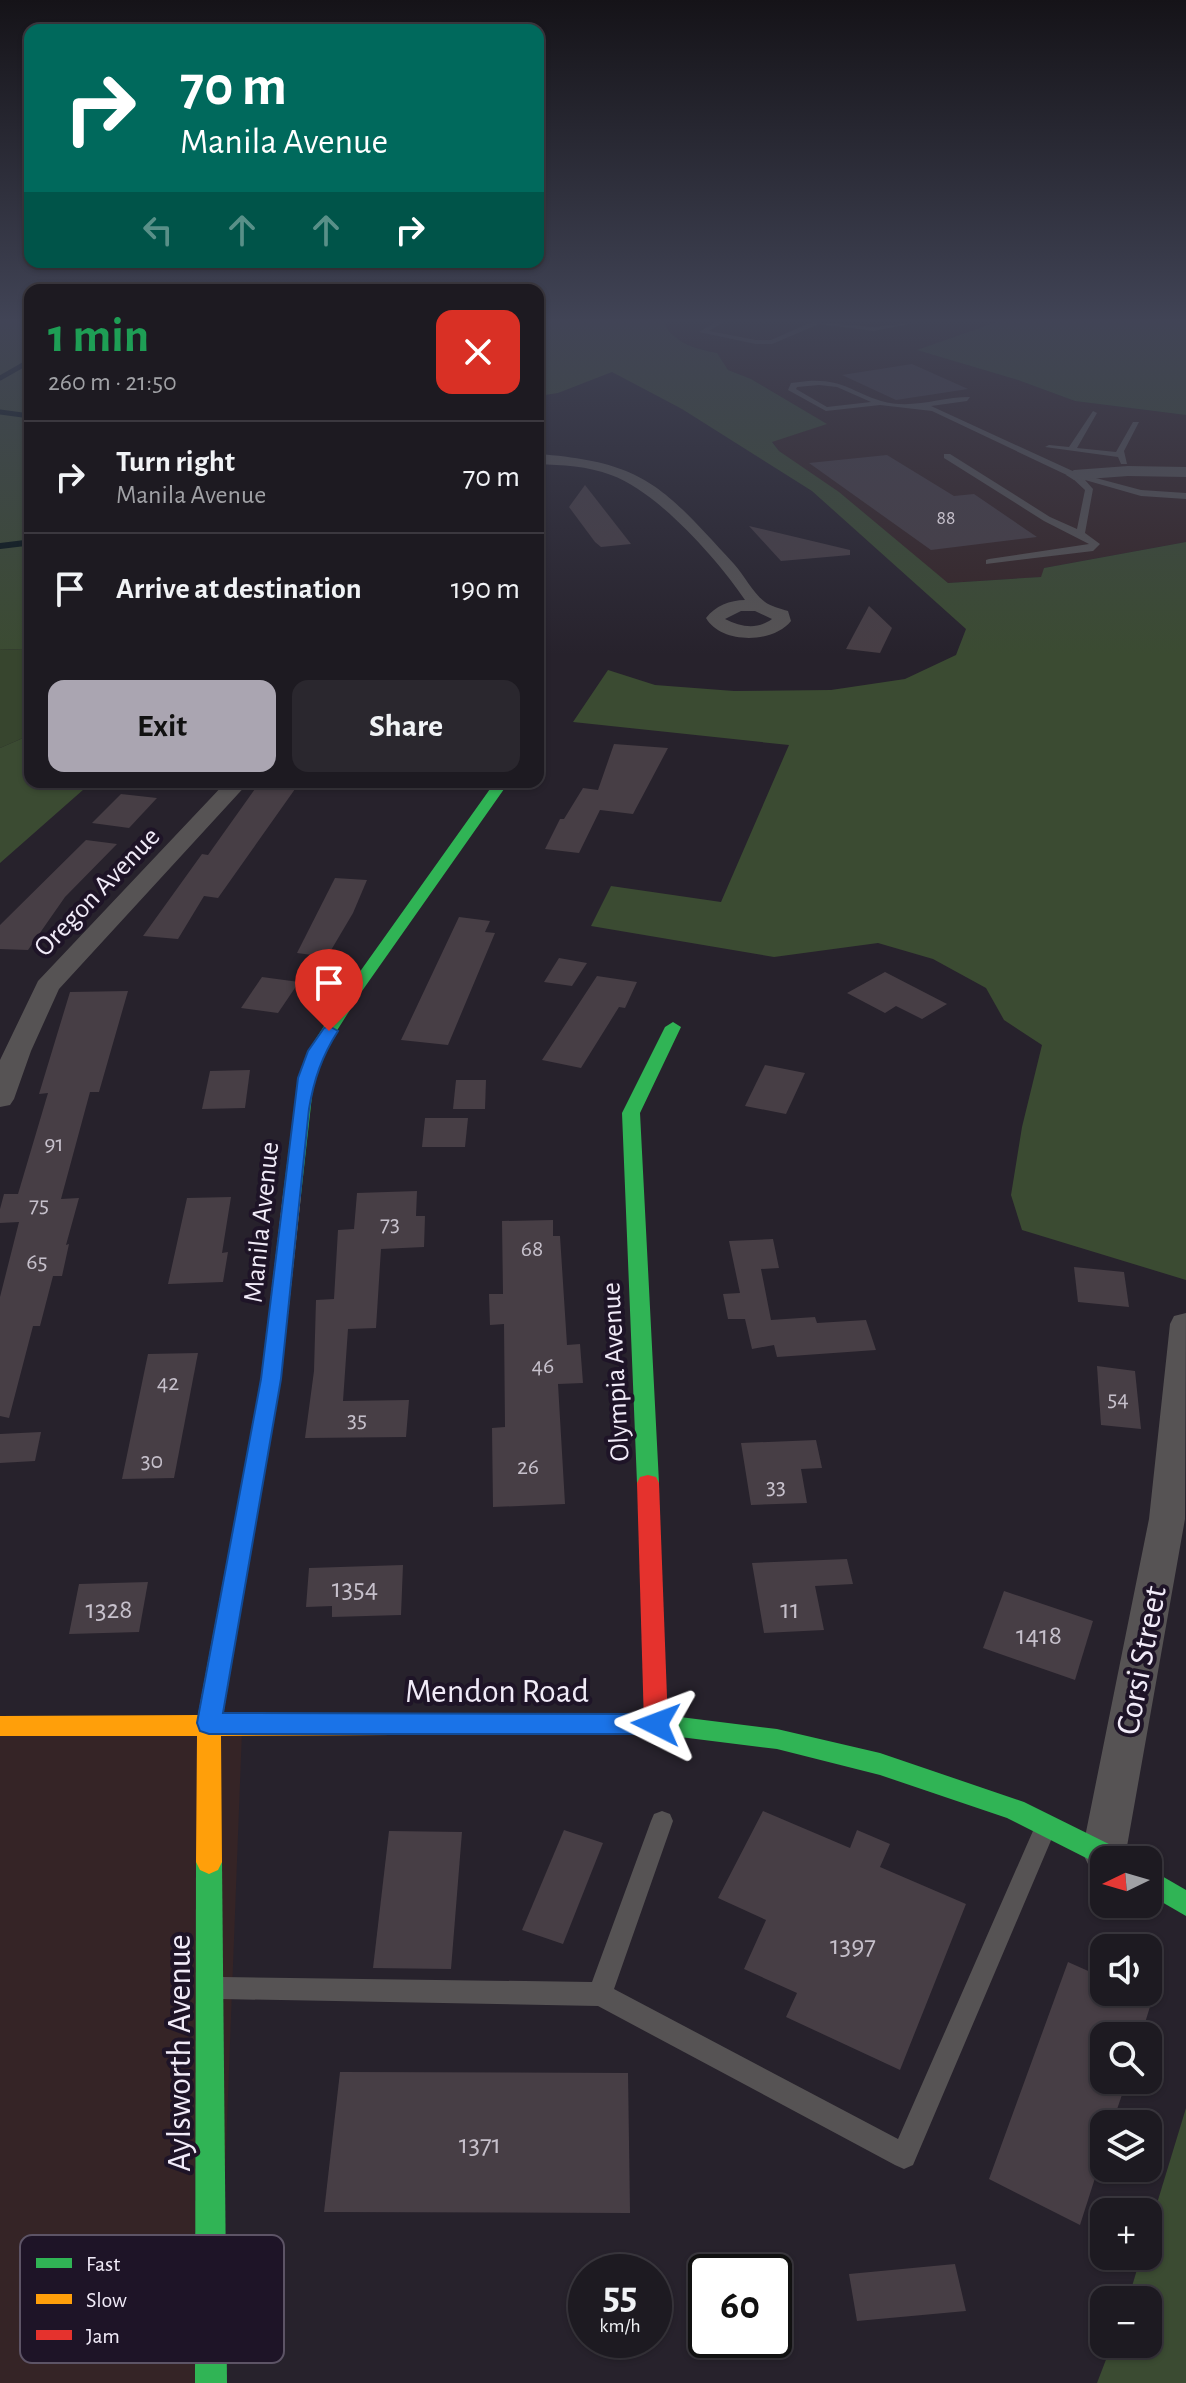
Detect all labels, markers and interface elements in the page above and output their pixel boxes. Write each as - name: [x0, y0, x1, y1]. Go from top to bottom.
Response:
- icon: right: [48, 56, 152, 160]
- text: 70 m: [180, 59, 287, 115]
- text: Manila Avenue: [180, 124, 388, 160]
- icon: left: [136, 208, 180, 252]
- icon: ahead: [220, 208, 264, 252]
- icon: ahead: [304, 208, 348, 252]
- icon: right: [388, 208, 432, 252]
- button: close: [436, 310, 520, 394]
- text: 1 min: [48, 313, 149, 361]
- text: 260 m · 21:50: [48, 369, 177, 395]
- text: Turn right: [116, 447, 235, 477]
- icon: right: [48, 455, 92, 499]
- text: 70 m: [463, 462, 520, 492]
- text: Manila Avenue: [116, 482, 266, 508]
- house number: 88: [937, 508, 955, 528]
- icon: arrive: [48, 567, 92, 611]
- text: Arrive at destination: [116, 574, 362, 604]
- text: 190 m: [451, 574, 520, 604]
- button: Exit: [48, 680, 276, 772]
- button: Share: [292, 680, 520, 772]
- street label: Oregon Avenue: [29, 823, 166, 962]
- pin: [295, 949, 363, 1031]
- icon: arrive: [307, 961, 351, 1005]
- house number: 91: [44, 1132, 64, 1156]
- street label: Manila Avenue: [240, 1140, 284, 1304]
- house number: 75: [29, 1193, 49, 1217]
- house number: 73: [380, 1212, 400, 1236]
- house number: 68: [521, 1237, 543, 1261]
- house number: 65: [26, 1250, 48, 1274]
- street label: Olympia Avenue: [597, 1282, 635, 1462]
- house number: 46: [532, 1354, 554, 1378]
- house number: 42: [157, 1371, 179, 1395]
- house number: 54: [1107, 1387, 1129, 1411]
- house number: 35: [347, 1408, 367, 1432]
- house number: 30: [141, 1449, 163, 1473]
- house number: 26: [517, 1455, 539, 1479]
- house number: 33: [766, 1475, 786, 1499]
- house number: 1354: [332, 1575, 378, 1603]
- street label: Corsi Street: [1111, 1583, 1173, 1738]
- house number: 1328: [85, 1596, 133, 1624]
- house number: 11: [780, 1596, 800, 1624]
- house number: 1418: [1016, 1622, 1062, 1650]
- street label: Mendon Road: [405, 1675, 589, 1709]
- position arrow: [614, 1682, 698, 1766]
- north arrow: [1090, 1846, 1162, 1918]
- map controls: [1090, 1846, 1162, 2358]
- house number: 1397: [830, 1932, 876, 1960]
- street label: Aylsworth Avenue: [163, 1934, 197, 2172]
- button: sound: [1090, 1934, 1162, 2006]
- button: search: [1090, 2022, 1162, 2094]
- button: layers: [1090, 2110, 1162, 2182]
- house number: 1371: [459, 2131, 501, 2159]
- button: +: [1090, 2198, 1162, 2270]
- legend: [20, 2235, 284, 2363]
- text: Fast: [86, 2253, 120, 2275]
- speed limit sign: 60: [688, 2254, 792, 2358]
- text: 55: [603, 2276, 637, 2316]
- button: −: [1090, 2286, 1162, 2358]
- text: Slow: [86, 2289, 127, 2311]
- text: km/h: [599, 2316, 641, 2336]
- text: Jam: [86, 2325, 120, 2347]

